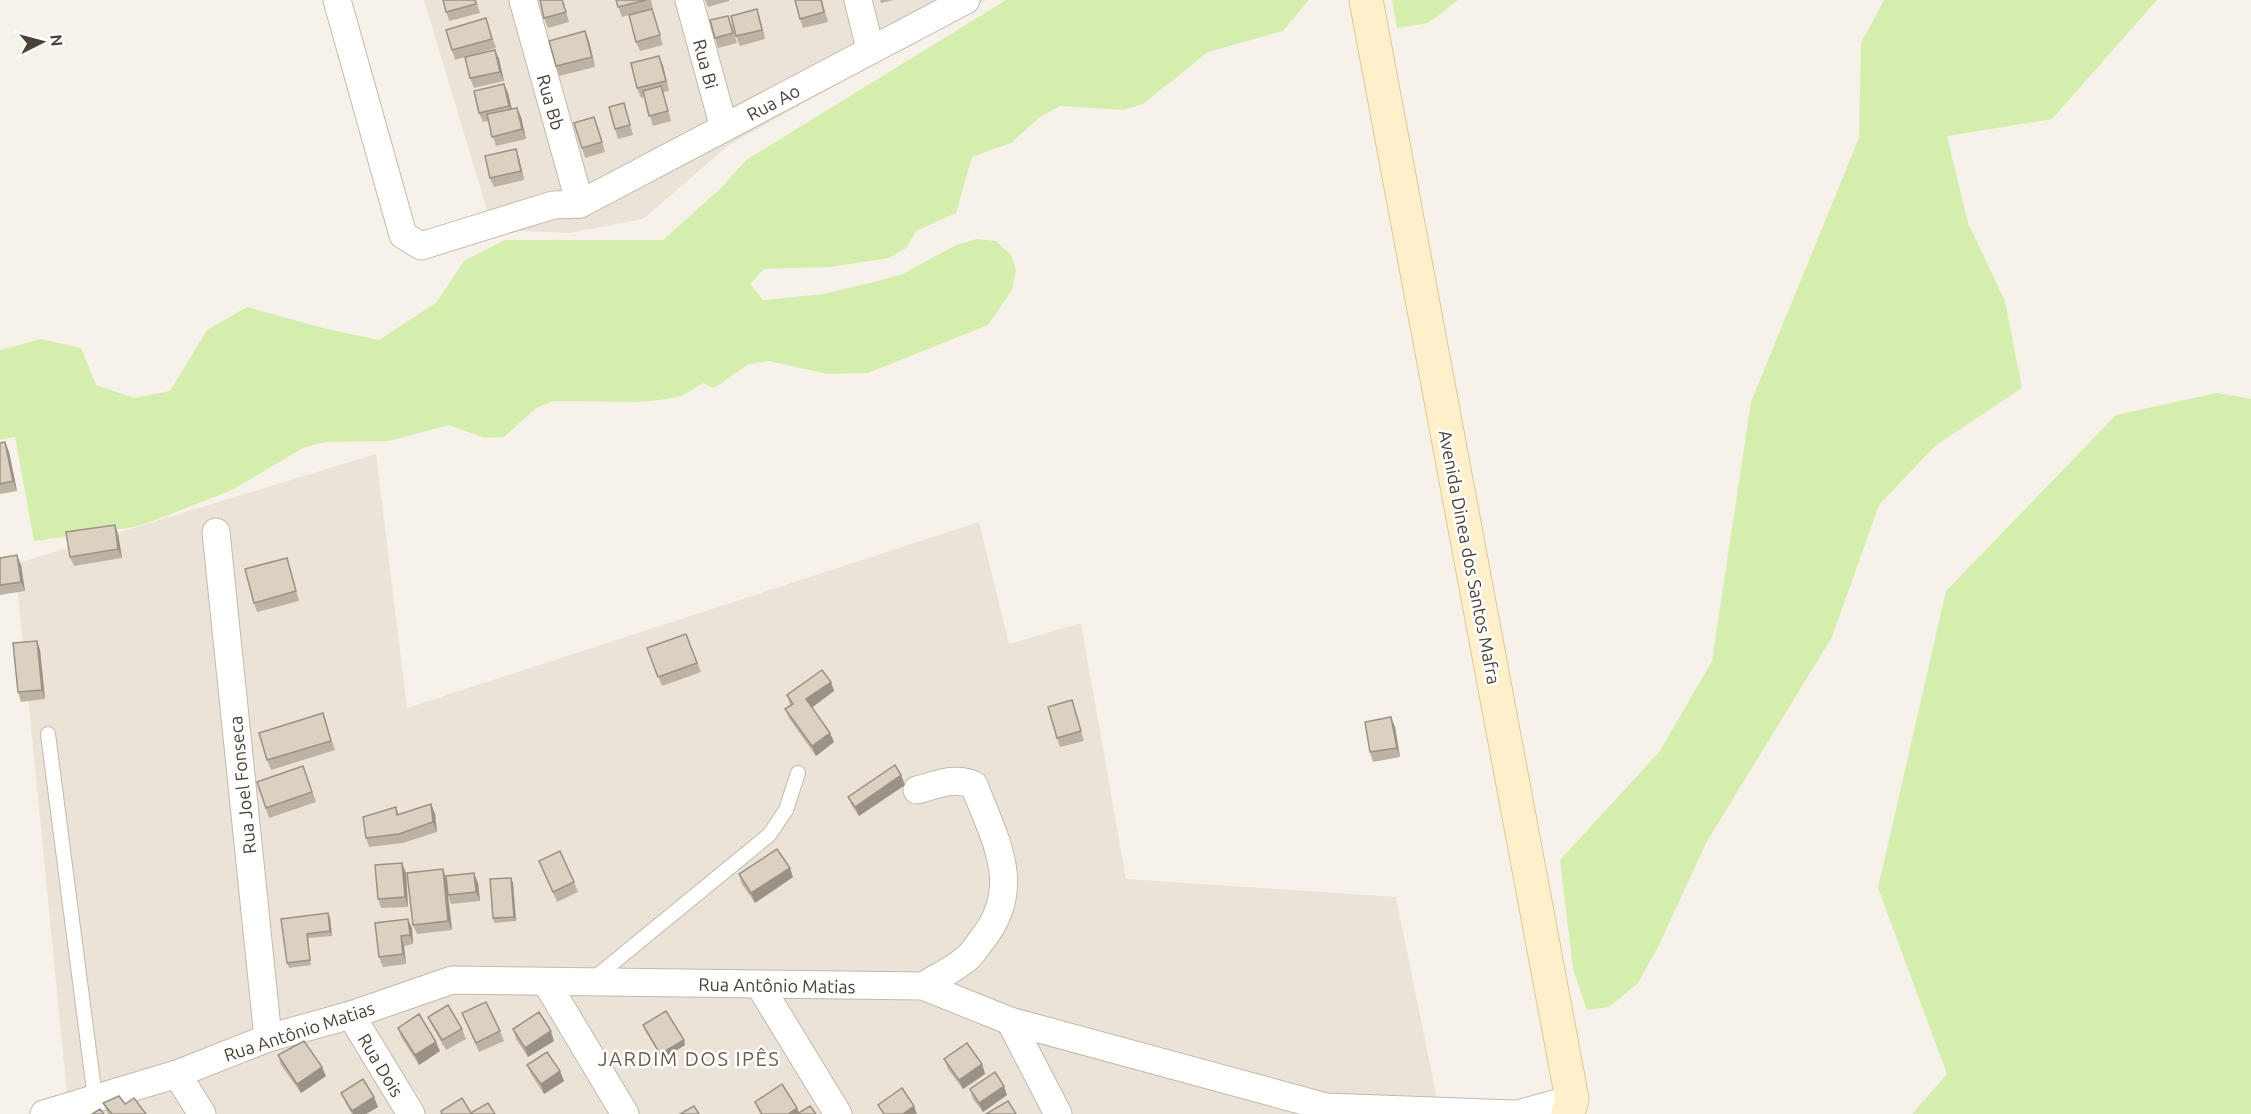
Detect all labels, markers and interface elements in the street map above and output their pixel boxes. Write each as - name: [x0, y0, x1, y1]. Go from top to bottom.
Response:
- north arrow: [12, 12, 72, 72]
- text: N: [47, 34, 66, 47]
- street label: Rua Bi: [690, 37, 722, 91]
- street label: Rua Bb: [534, 72, 568, 132]
- street label: Rua Ao: [743, 80, 803, 124]
- street label: Avenida Dinea dos Santos Mafra: [1436, 428, 1504, 686]
- street label: Rua Joel Fonseca: [225, 715, 259, 855]
- street label: Rua Antônio Matias: [698, 974, 856, 996]
- street label: Rua Antônio Matias: [221, 997, 377, 1065]
- street label: Rua Dois: [354, 1030, 408, 1100]
- district label: JARDIM DOS IPÊS: [598, 1047, 780, 1070]

